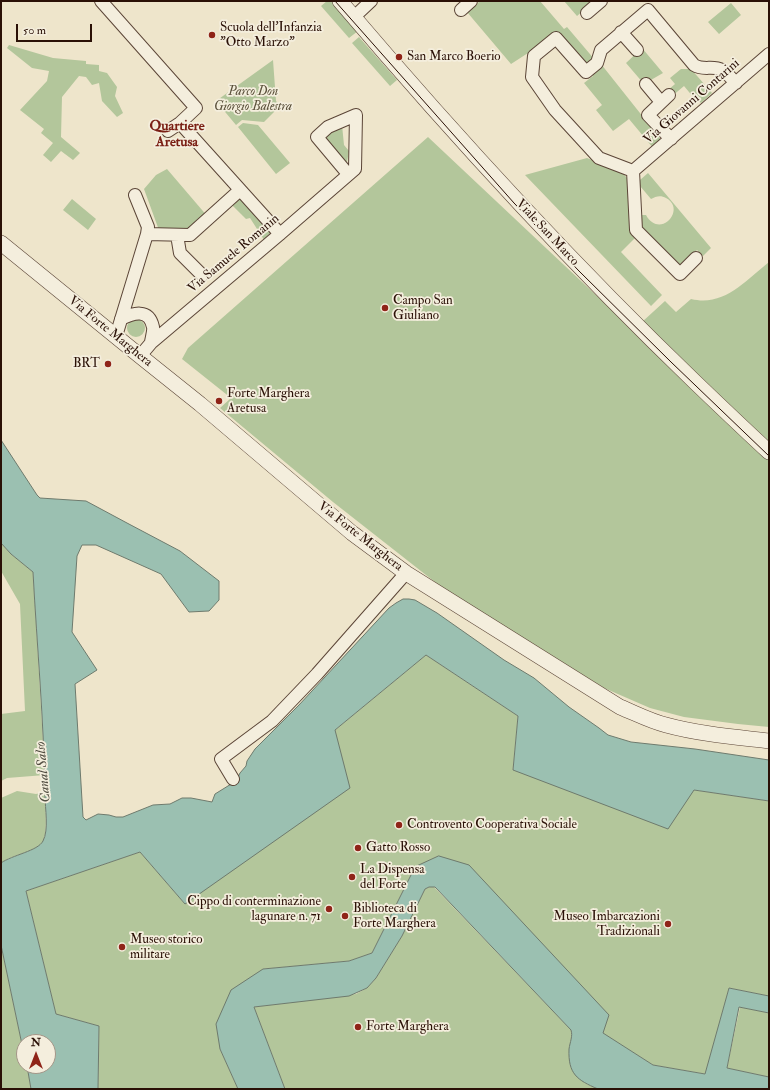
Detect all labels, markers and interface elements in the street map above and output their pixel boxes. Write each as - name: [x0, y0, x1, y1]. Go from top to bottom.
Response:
- scale bar: [18, 16, 94, 42]
- place label: Scuola dell'Infanzia "Otto Marzo": [220, 20, 322, 51]
- text: 50 m: [23, 23, 46, 38]
- marker: Scuola dell'Infanzia "Otto Marzo": [207, 30, 217, 40]
- place label: San Marco Boerio: [407, 49, 501, 65]
- marker: San Marco Boerio: [394, 52, 404, 62]
- street label: Via Giovanni Contarini: [641, 56, 743, 148]
- park label: Parco Don Giorgio Balestra: [214, 84, 292, 115]
- district label: Quartiere Aretusa: [149, 119, 205, 152]
- street label: Viale San Marco: [512, 196, 582, 270]
- street label: Via Samuele Romanin: [185, 211, 283, 297]
- street label: Via Forte Marghera: [65, 293, 155, 371]
- place label: Campo San Giuliano: [393, 293, 453, 324]
- marker: Campo San Giuliano: [380, 303, 390, 313]
- place label: BRT: [73, 356, 100, 372]
- marker: BRT: [103, 359, 113, 369]
- place label: Forte Marghera Aretusa: [227, 386, 310, 417]
- marker: Forte Marghera Aretusa: [214, 396, 224, 406]
- street label: Via Forte Marghera: [314, 499, 406, 575]
- water label: Canal Salso: [33, 741, 55, 803]
- place label: Controvento Cooperativa Sociale: [407, 817, 577, 833]
- marker: Controvento Cooperativa Sociale: [394, 820, 404, 830]
- place label: Gatto Rosso: [366, 840, 430, 856]
- marker: Gatto Rosso: [353, 843, 363, 853]
- place label: La Dispensa del Forte: [360, 862, 425, 893]
- marker: La Dispensa del Forte: [347, 872, 357, 882]
- place label: Cippo di conterminazione lagunare n. 71: [187, 894, 321, 925]
- place label: Biblioteca di Forte Marghera: [353, 901, 436, 932]
- marker: Cippo di conterminazione lagunare n. 71: [324, 904, 334, 914]
- place label: Museo Imbarcazioni Tradizionali: [554, 909, 660, 940]
- marker: Biblioteca di Forte Marghera: [340, 911, 350, 921]
- marker: Museo Imbarcazioni Tradizionali: [663, 919, 673, 929]
- place label: Museo storico militare: [130, 932, 203, 963]
- marker: Museo storico militare: [117, 942, 127, 952]
- place label: Forte Marghera: [366, 1019, 449, 1035]
- marker: Forte Marghera: [353, 1022, 363, 1032]
- north arrow: [16, 1034, 56, 1074]
- text: N: [31, 1036, 41, 1049]

